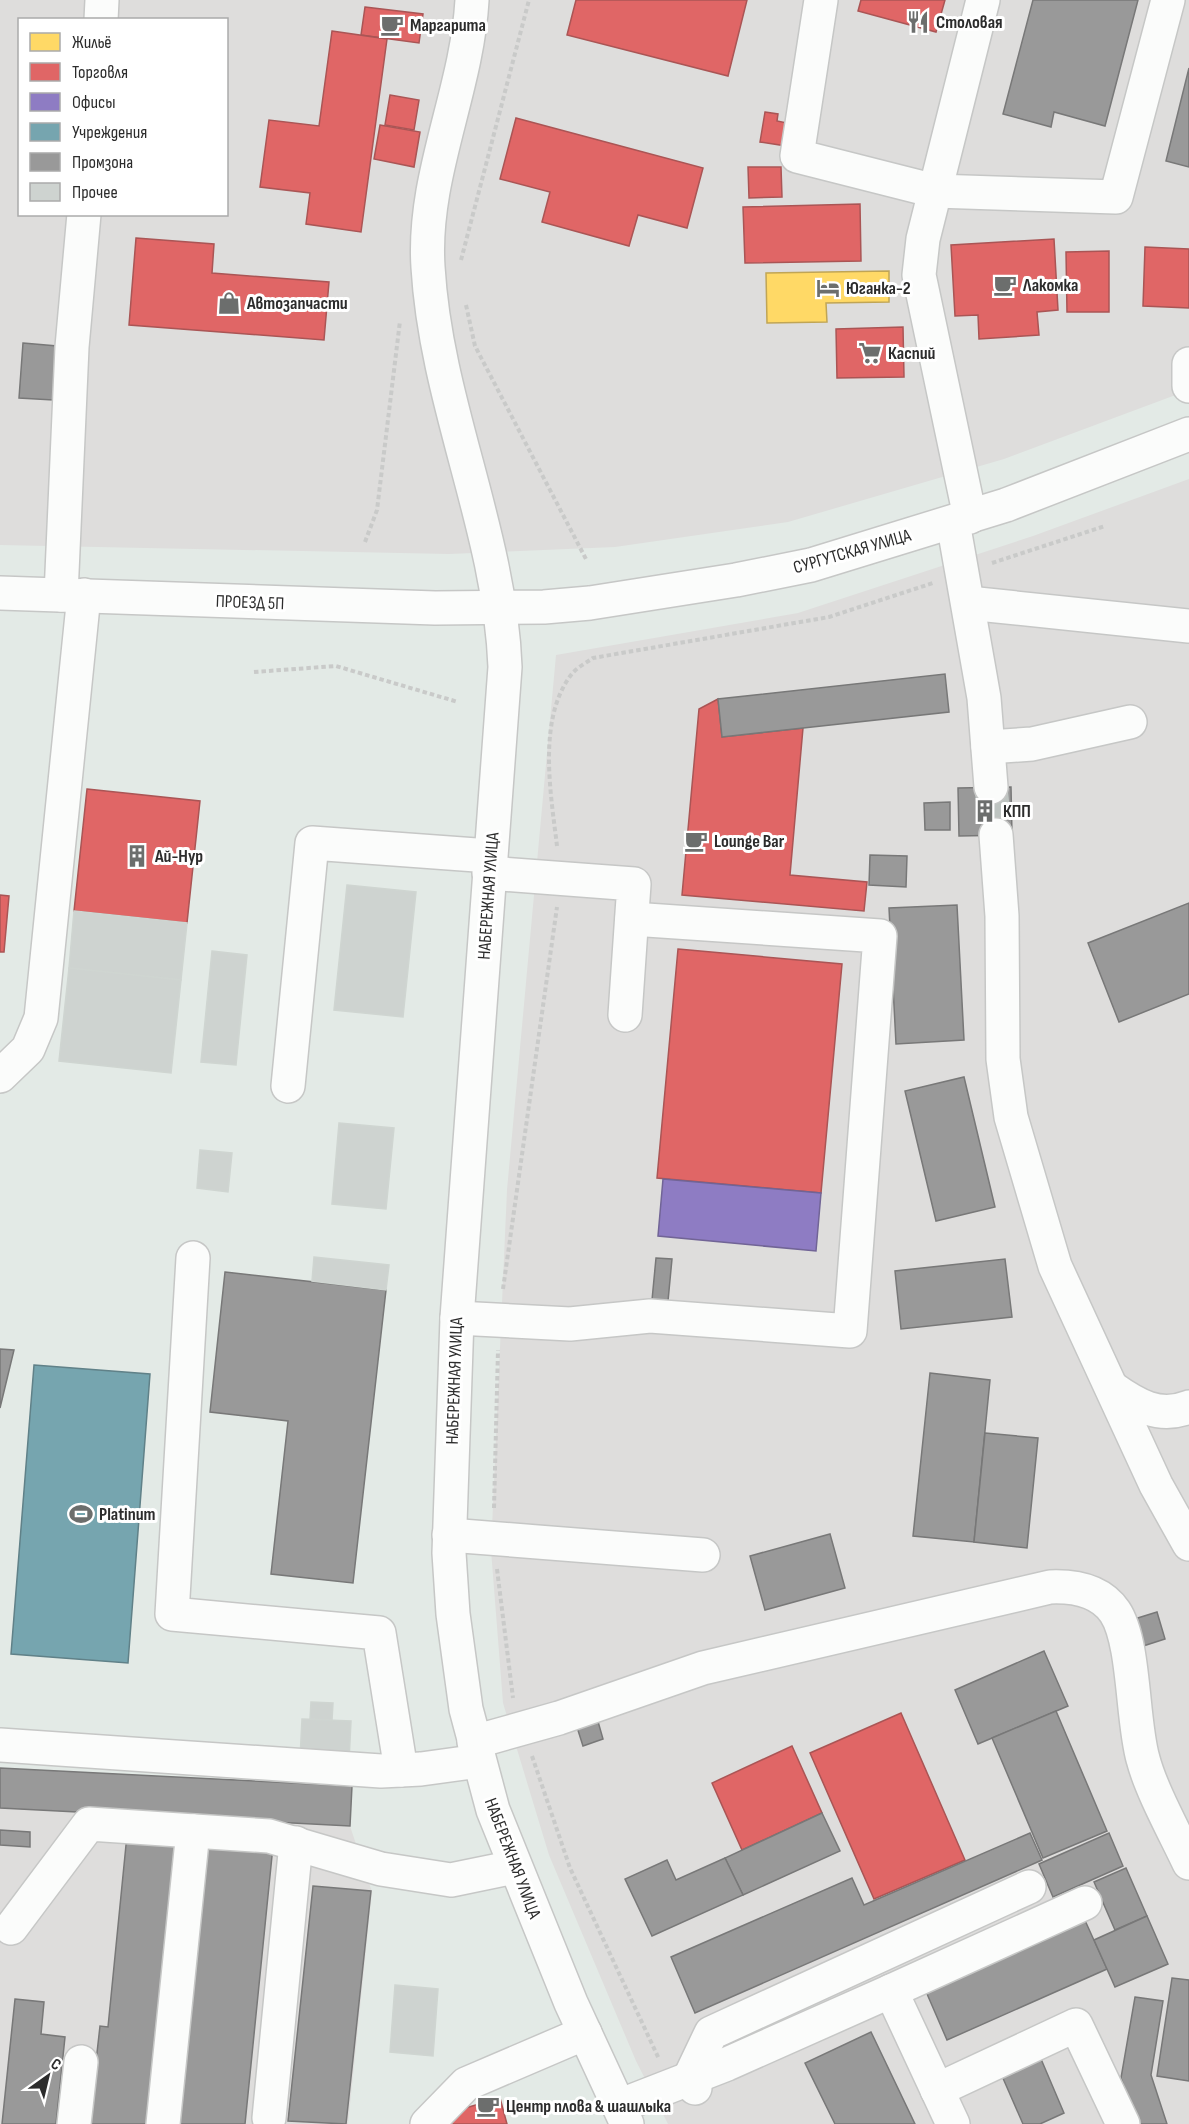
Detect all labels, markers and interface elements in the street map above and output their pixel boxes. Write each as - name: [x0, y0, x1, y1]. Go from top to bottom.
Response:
- restaurant icon: Столовая: [905, 9, 931, 35]
- cafe icon: Маргарита: [379, 12, 405, 38]
- place label: Столовая: [936, 12, 1003, 33]
- place label: Маргарита: [410, 15, 486, 36]
- legend: [18, 18, 228, 216]
- text: Жильё: [72, 32, 112, 53]
- text: Торговля: [72, 62, 128, 83]
- text: Офисы: [72, 92, 116, 113]
- text: Учреждения: [72, 122, 147, 143]
- text: Промзона: [72, 152, 133, 173]
- text: Прочее: [72, 182, 118, 203]
- cafe icon: Лакомка: [992, 272, 1018, 298]
- hotel icon: Юганка-2: [815, 275, 841, 301]
- place label: Лакомка: [1022, 275, 1078, 296]
- place label: Юганка-2: [846, 278, 911, 299]
- shop icon: Автозапчасти: [216, 290, 242, 316]
- place label: Автозапчасти: [246, 293, 348, 314]
- supermarket icon: Каспий: [857, 340, 883, 366]
- place label: Каспий: [888, 343, 936, 364]
- street label: СУРГУТСКАЯ УЛИЦА: [791, 525, 914, 578]
- street label: ПРОЕЗД 5П: [215, 591, 285, 614]
- building icon: КПП: [972, 798, 998, 824]
- place label: КПП: [1003, 801, 1031, 822]
- cafe icon: Lounge Bar: [683, 828, 709, 854]
- street label: НАБЕРЕЖНАЯ УЛИЦА: [474, 831, 503, 960]
- place label: Lounge Bar: [714, 831, 785, 852]
- building icon: Ай-Нур: [124, 843, 150, 869]
- place label: Ай-Нур: [154, 846, 203, 867]
- street label: НАБЕРЕЖНАЯ УЛИЦА: [442, 1317, 467, 1445]
- sports icon: Platinum: [68, 1501, 94, 1527]
- place label: Platinum: [99, 1504, 156, 1525]
- street label: НАБЕРЕЖНАЯ УЛИЦА: [480, 1795, 545, 1922]
- north arrow: [18, 2046, 78, 2106]
- text: С: [47, 2055, 64, 2075]
- cafe icon: Центр плова & шашлыка: [475, 2093, 501, 2119]
- place label: Центр плова & шашлыка: [506, 2096, 671, 2117]

